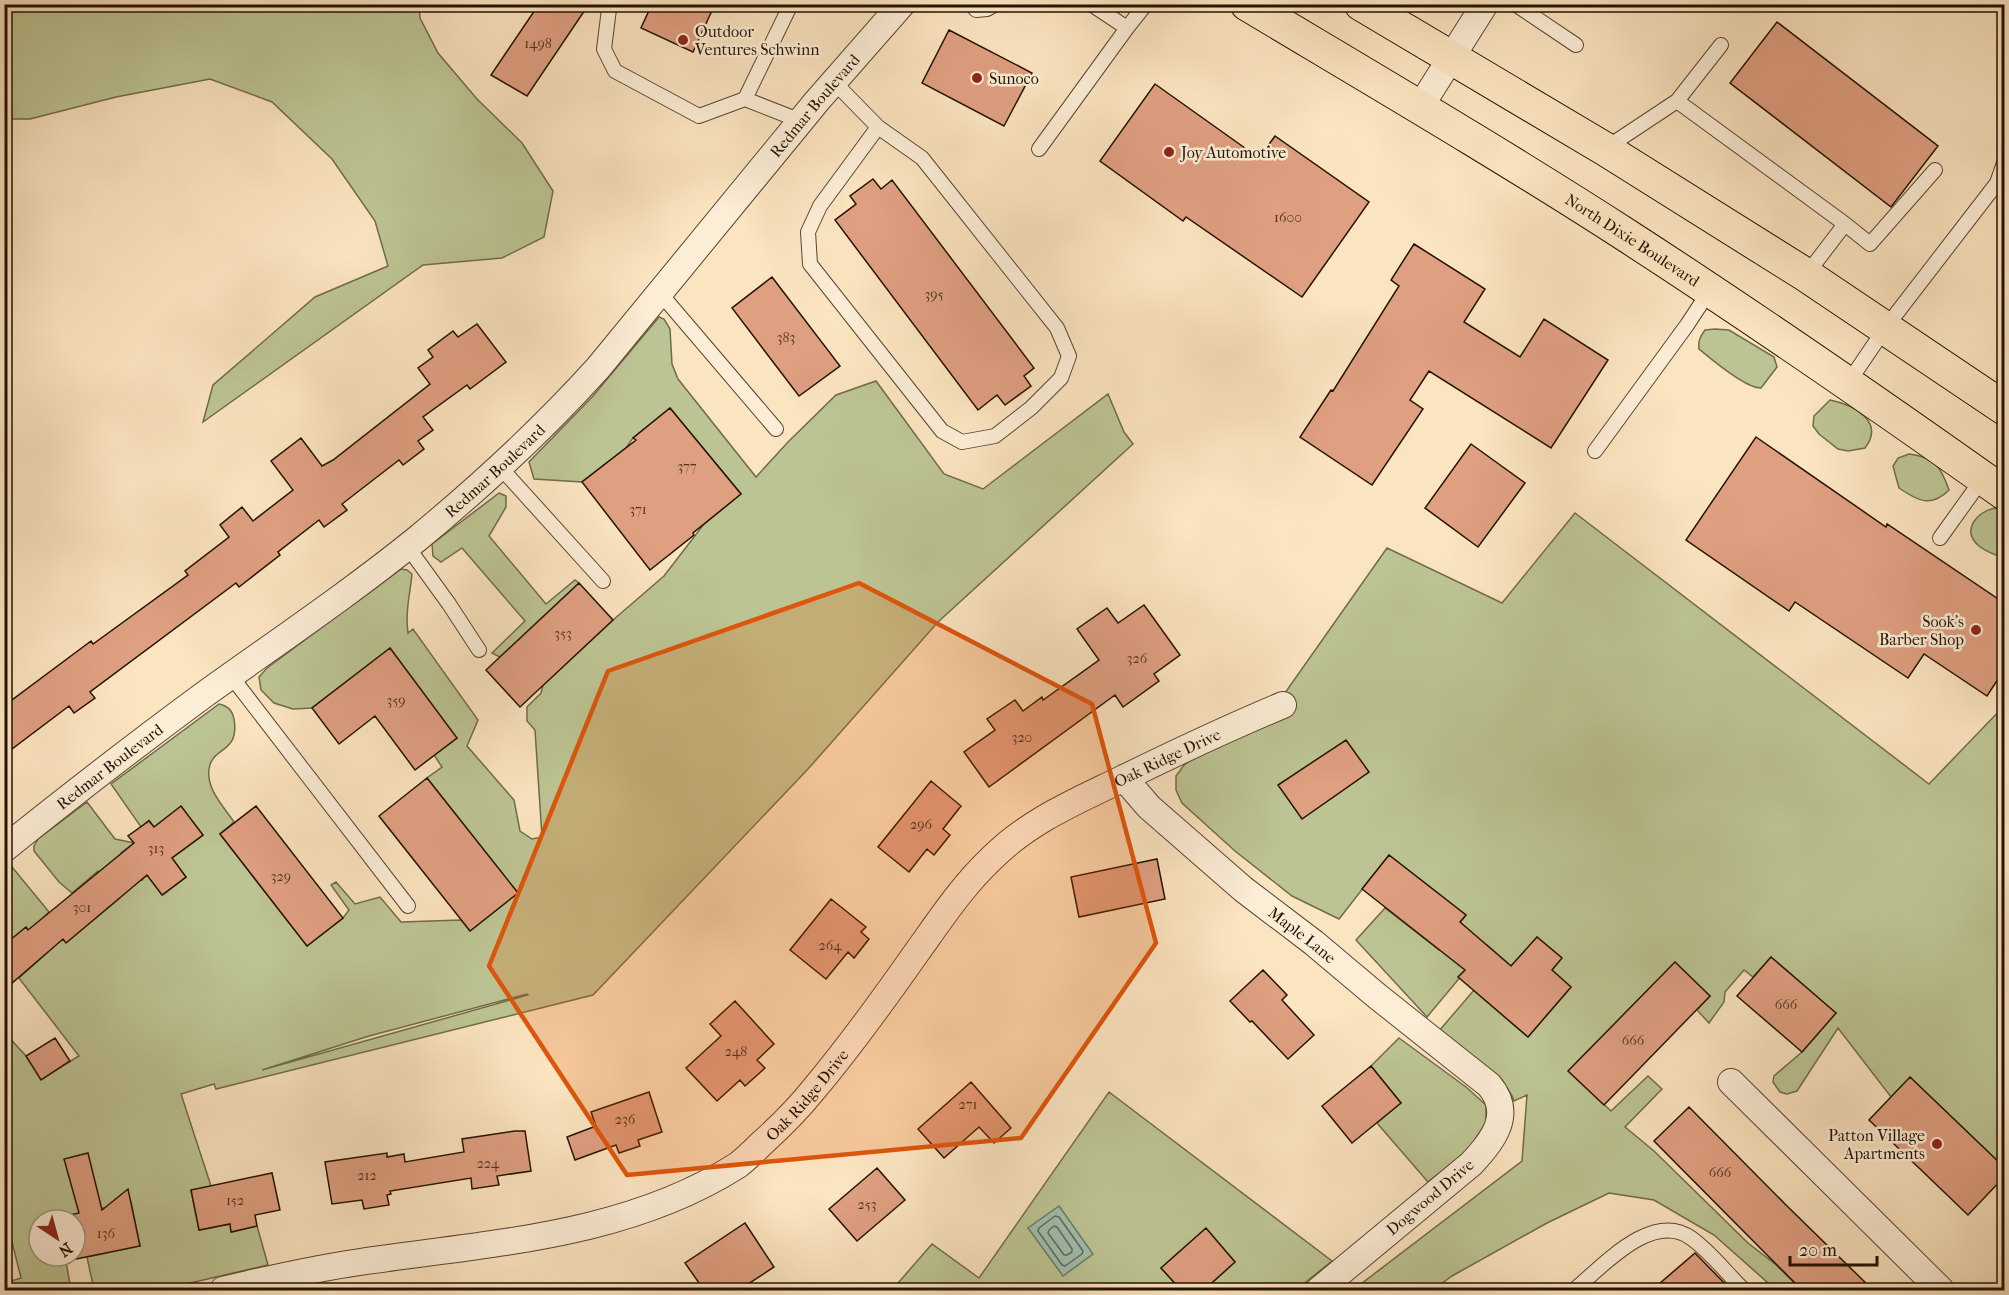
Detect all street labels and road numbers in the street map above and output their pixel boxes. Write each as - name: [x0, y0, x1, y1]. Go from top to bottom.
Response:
- street label: Redmar Boulevard: [766, 50, 864, 161]
- street label: North Dixie Boulevard: [1562, 189, 1704, 290]
- street label: Redmar Boulevard: [441, 420, 549, 521]
- street label: Redmar Boulevard: [52, 719, 167, 813]
- street label: Oak Ridge Drive: [1111, 724, 1223, 791]
- street label: Maple Lane: [1265, 902, 1340, 967]
- street label: Oak Ridge Drive: [762, 1045, 852, 1145]
- street label: Dogwood Drive: [1382, 1155, 1478, 1239]

